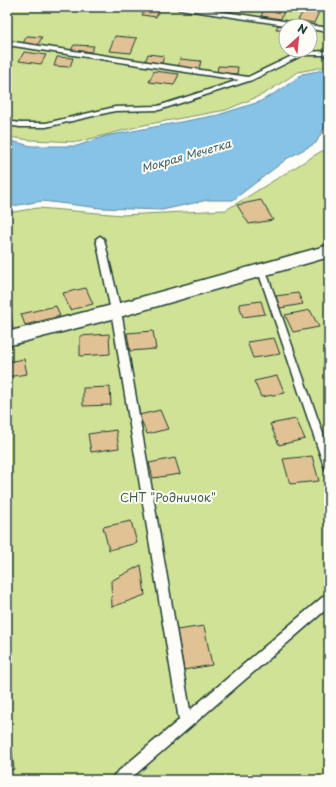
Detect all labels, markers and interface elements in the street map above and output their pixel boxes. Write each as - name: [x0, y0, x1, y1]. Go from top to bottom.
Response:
- north arrow: [278, 18, 318, 58]
- text: N: [295, 19, 311, 38]
- water label: Мокрая Мечетка: [139, 134, 234, 176]
- park label: СНТ "Родничок": [120, 488, 216, 506]

